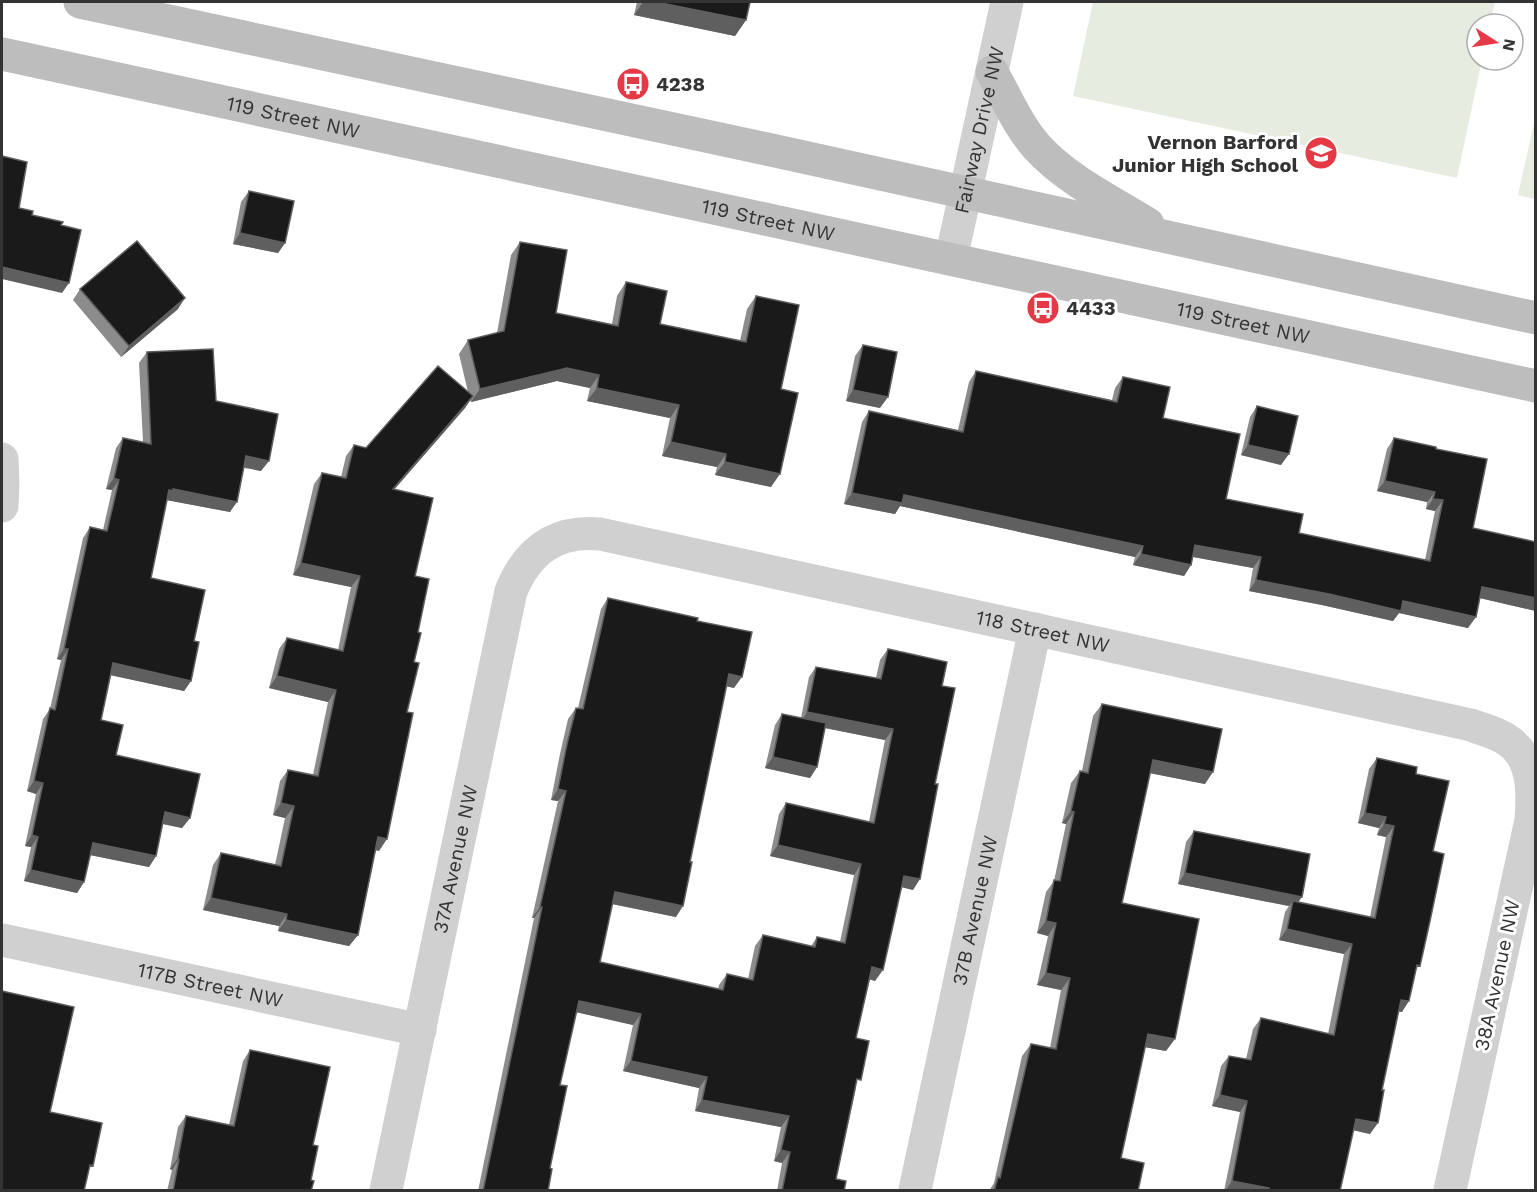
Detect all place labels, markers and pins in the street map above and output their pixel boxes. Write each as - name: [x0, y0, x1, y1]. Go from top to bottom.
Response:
- bus stop icon: 4238: [615, 66, 651, 102]
- place label: 4238: [656, 72, 705, 96]
- place label: Vernon Barford Junior High School: [1112, 130, 1298, 177]
- school or university icon: Vernon Barford Junior High School: [1303, 135, 1339, 171]
- bus stop icon: 4433: [1025, 290, 1061, 326]
- place label: 4433: [1066, 296, 1116, 320]

